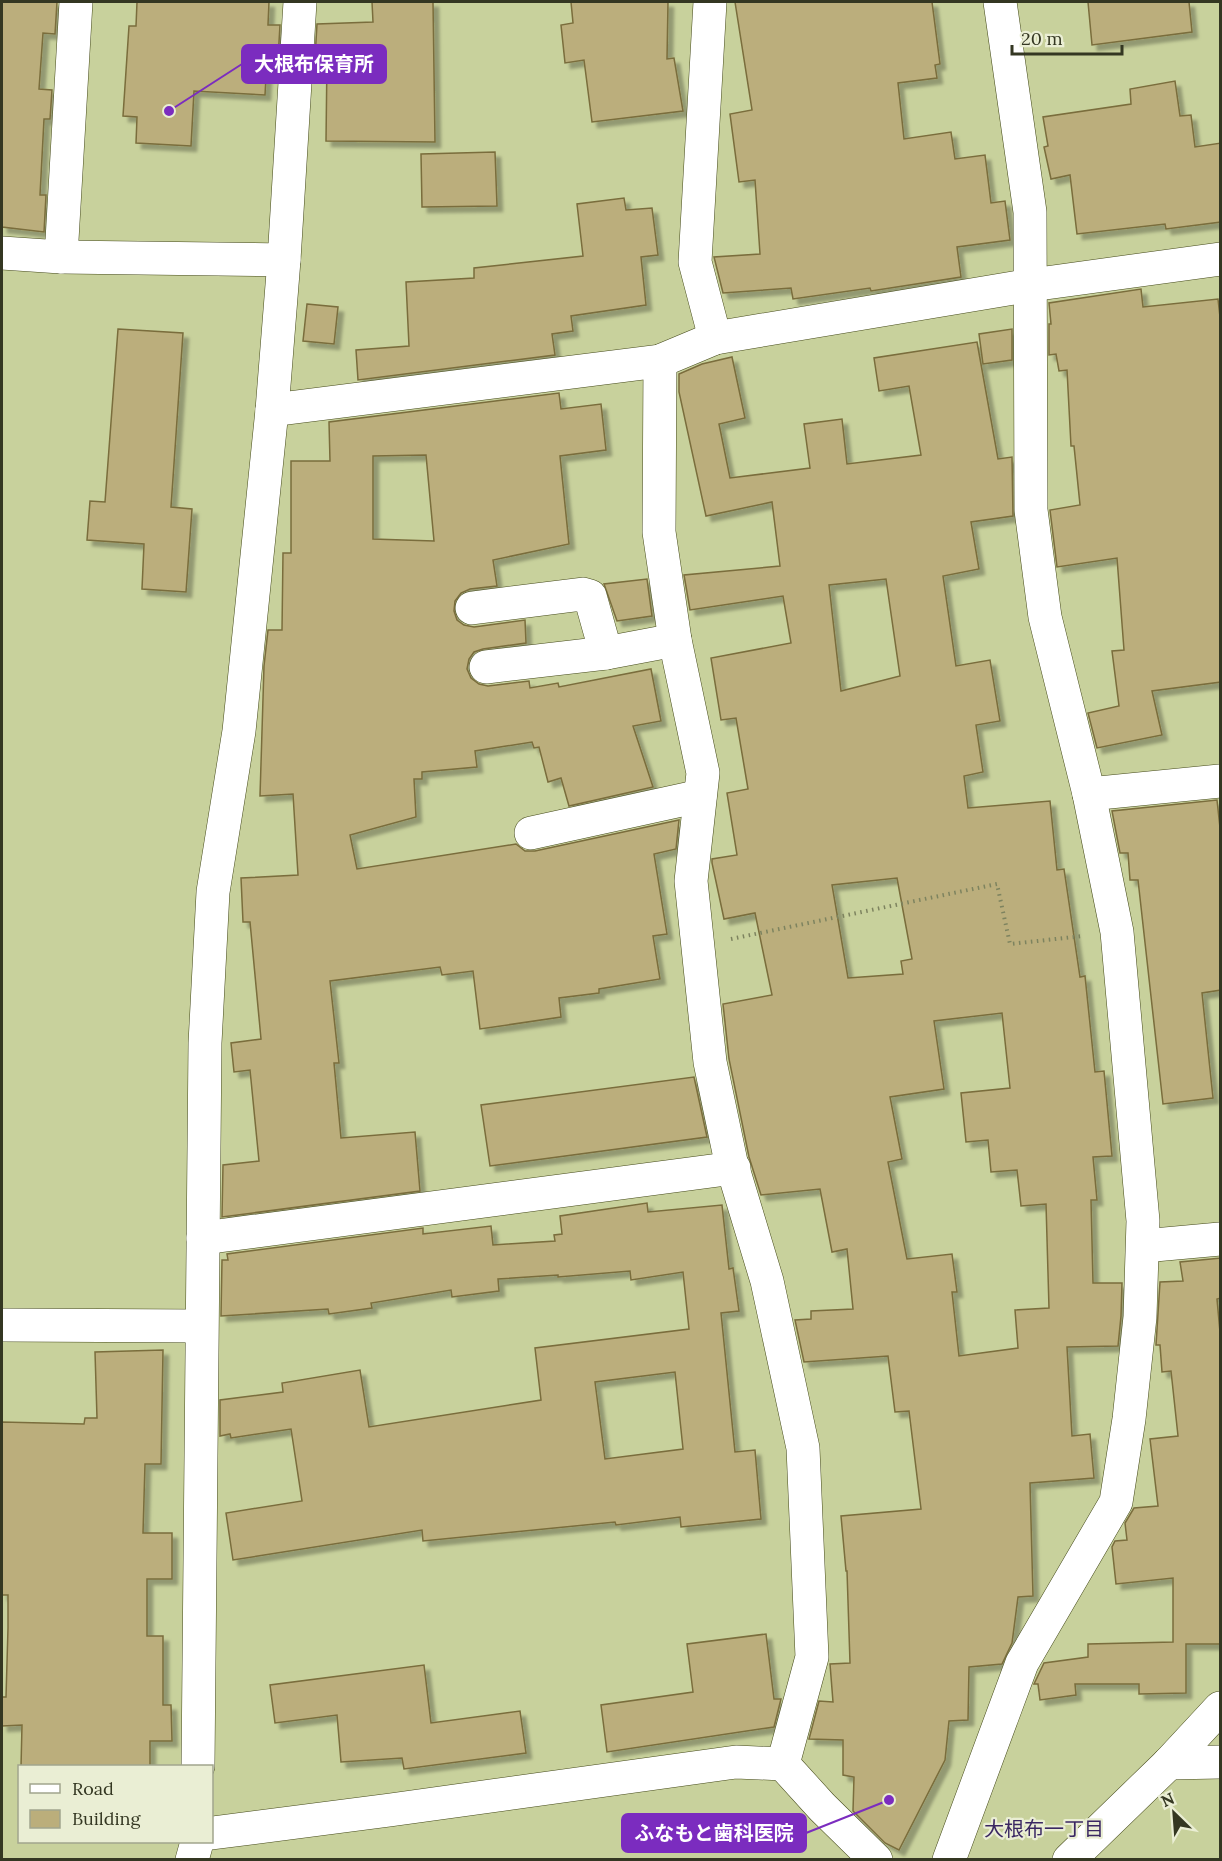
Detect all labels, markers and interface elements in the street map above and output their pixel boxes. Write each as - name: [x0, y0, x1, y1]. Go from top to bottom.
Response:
- scale bar: [1012, 18, 1122, 56]
- text: 20 m: [1021, 27, 1063, 50]
- callout: 大根布保育所: [242, 45, 386, 83]
- text: 大根布保育所: [254, 51, 374, 76]
- legend: [18, 1765, 213, 1843]
- text: Road: [72, 1777, 114, 1800]
- north arrow: [1144, 1783, 1204, 1843]
- text: N: [1158, 1788, 1177, 1811]
- text: Building: [72, 1807, 142, 1830]
- callout: ふなもと歯科医院: [622, 1814, 806, 1852]
- district label: 大根布一丁目: [984, 1816, 1104, 1841]
- text: ふなもと歯科医院: [634, 1820, 794, 1845]

